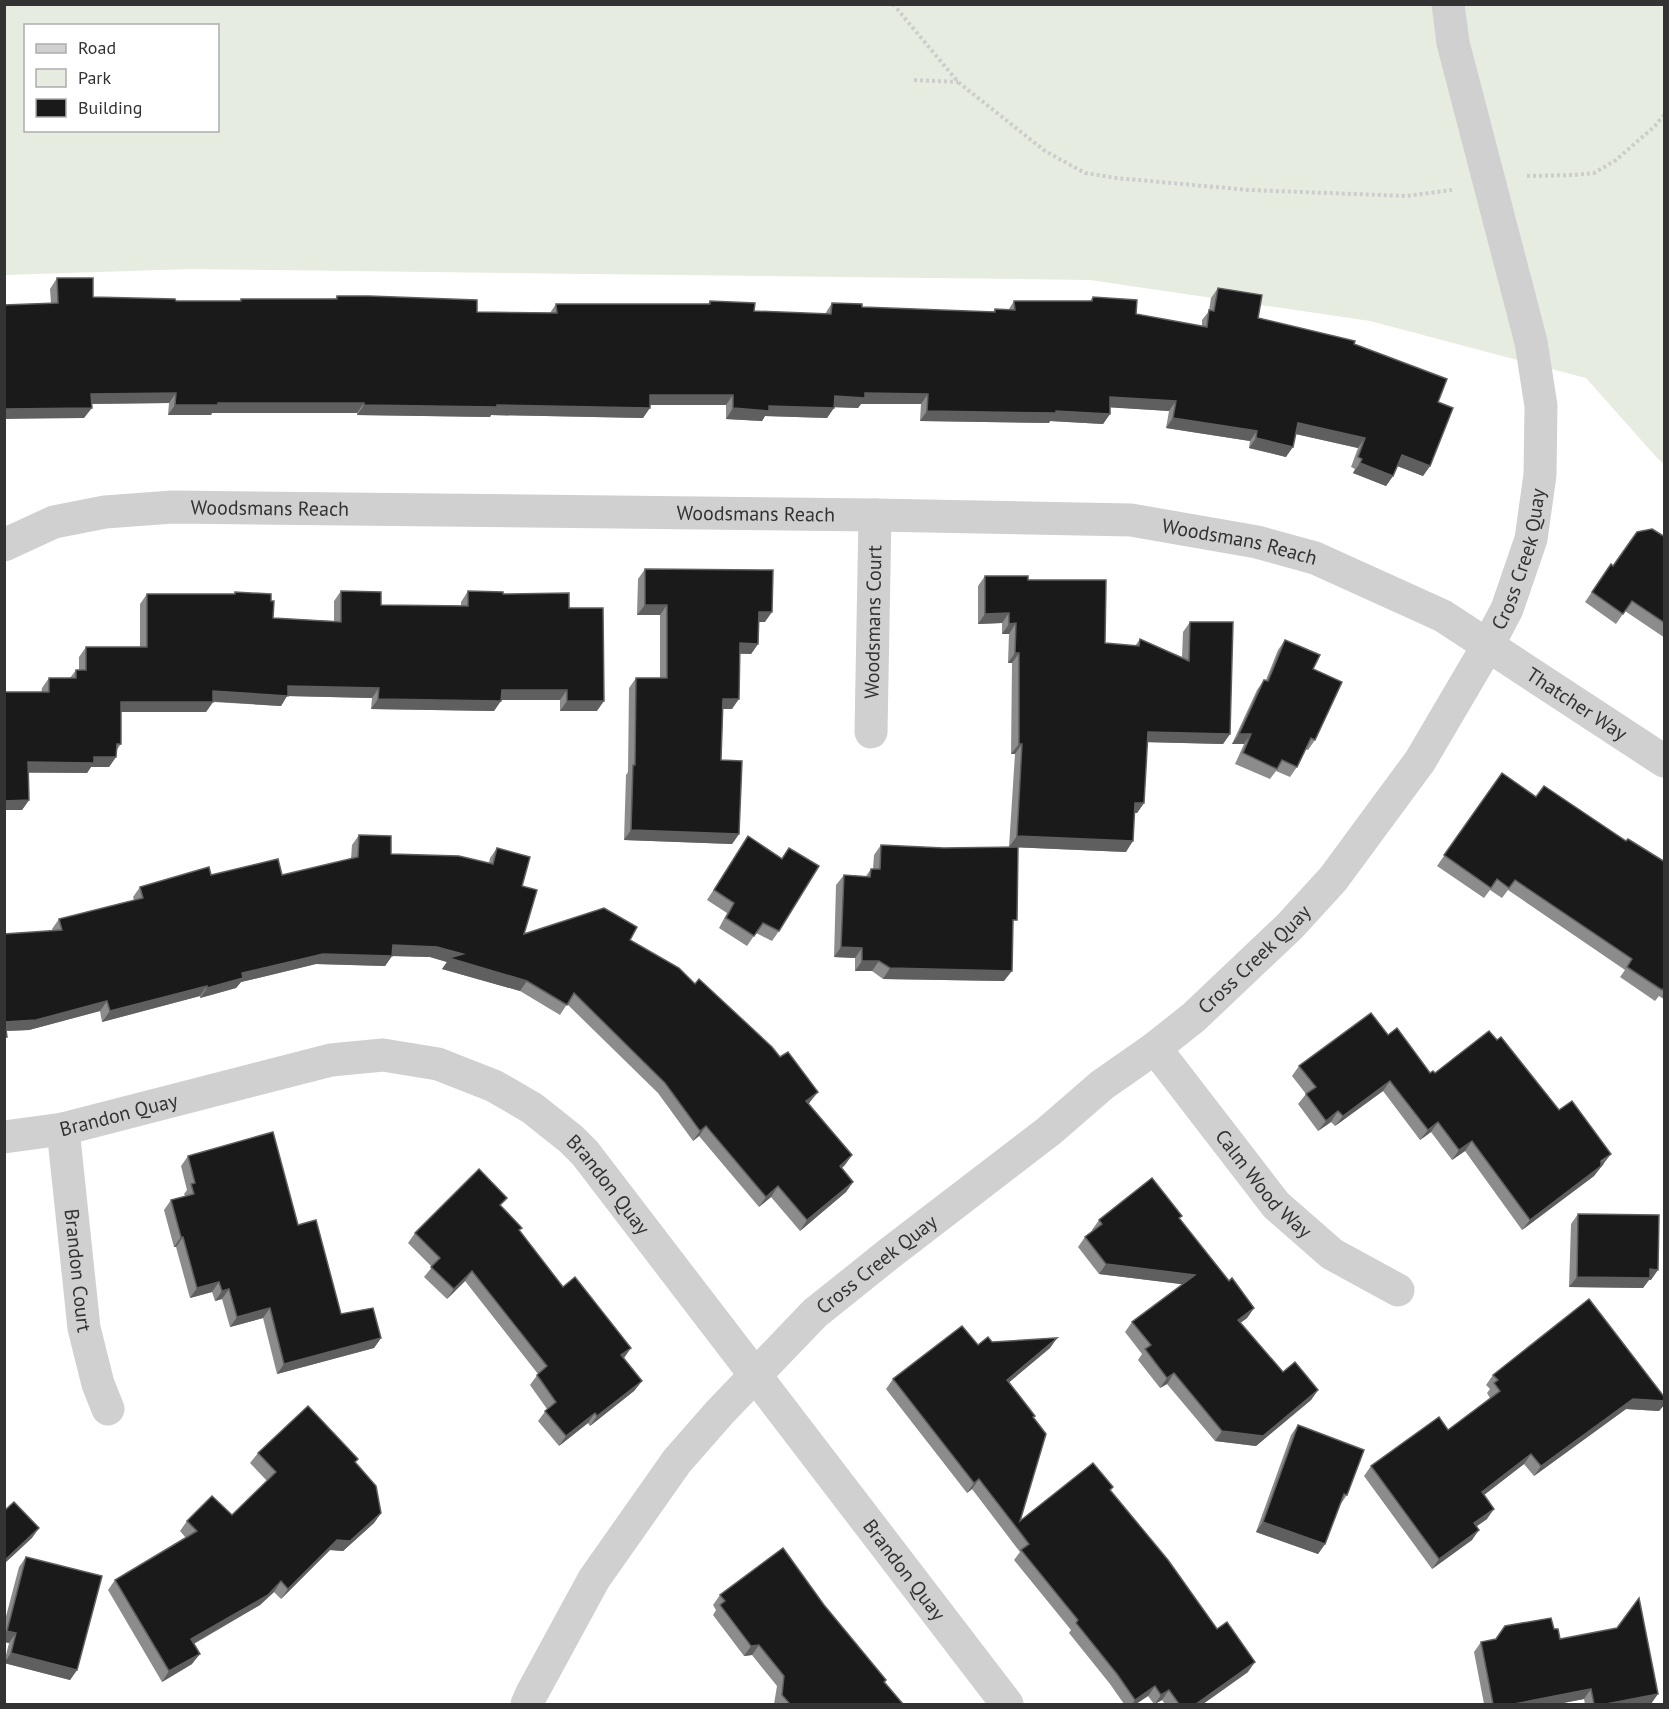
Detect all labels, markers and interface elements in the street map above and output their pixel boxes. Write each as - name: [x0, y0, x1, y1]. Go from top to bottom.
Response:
- legend: [24, 24, 219, 132]
- text: Road: [78, 36, 116, 59]
- text: Park: [78, 66, 111, 89]
- text: Building: [78, 96, 142, 119]
- street label: Cross Creek Quay: [1485, 486, 1551, 634]
- street label: Woodsmans Reach: [191, 494, 349, 522]
- street label: Woodsmans Reach: [676, 500, 835, 528]
- street label: Woodsmans Reach: [1160, 513, 1320, 571]
- street label: Woodsmans Court: [859, 545, 887, 699]
- street label: Thatcher Way: [1521, 661, 1633, 747]
- street label: Cross Creek Quay: [1192, 899, 1317, 1020]
- street label: Brandon Quay: [57, 1087, 181, 1142]
- street label: Calm Wood Way: [1209, 1124, 1318, 1244]
- street label: Brandon Quay: [561, 1129, 656, 1240]
- street label: Brandon Court: [58, 1207, 98, 1335]
- street label: Cross Creek Quay: [811, 1208, 943, 1320]
- street label: Brandon Quay: [857, 1514, 952, 1626]

